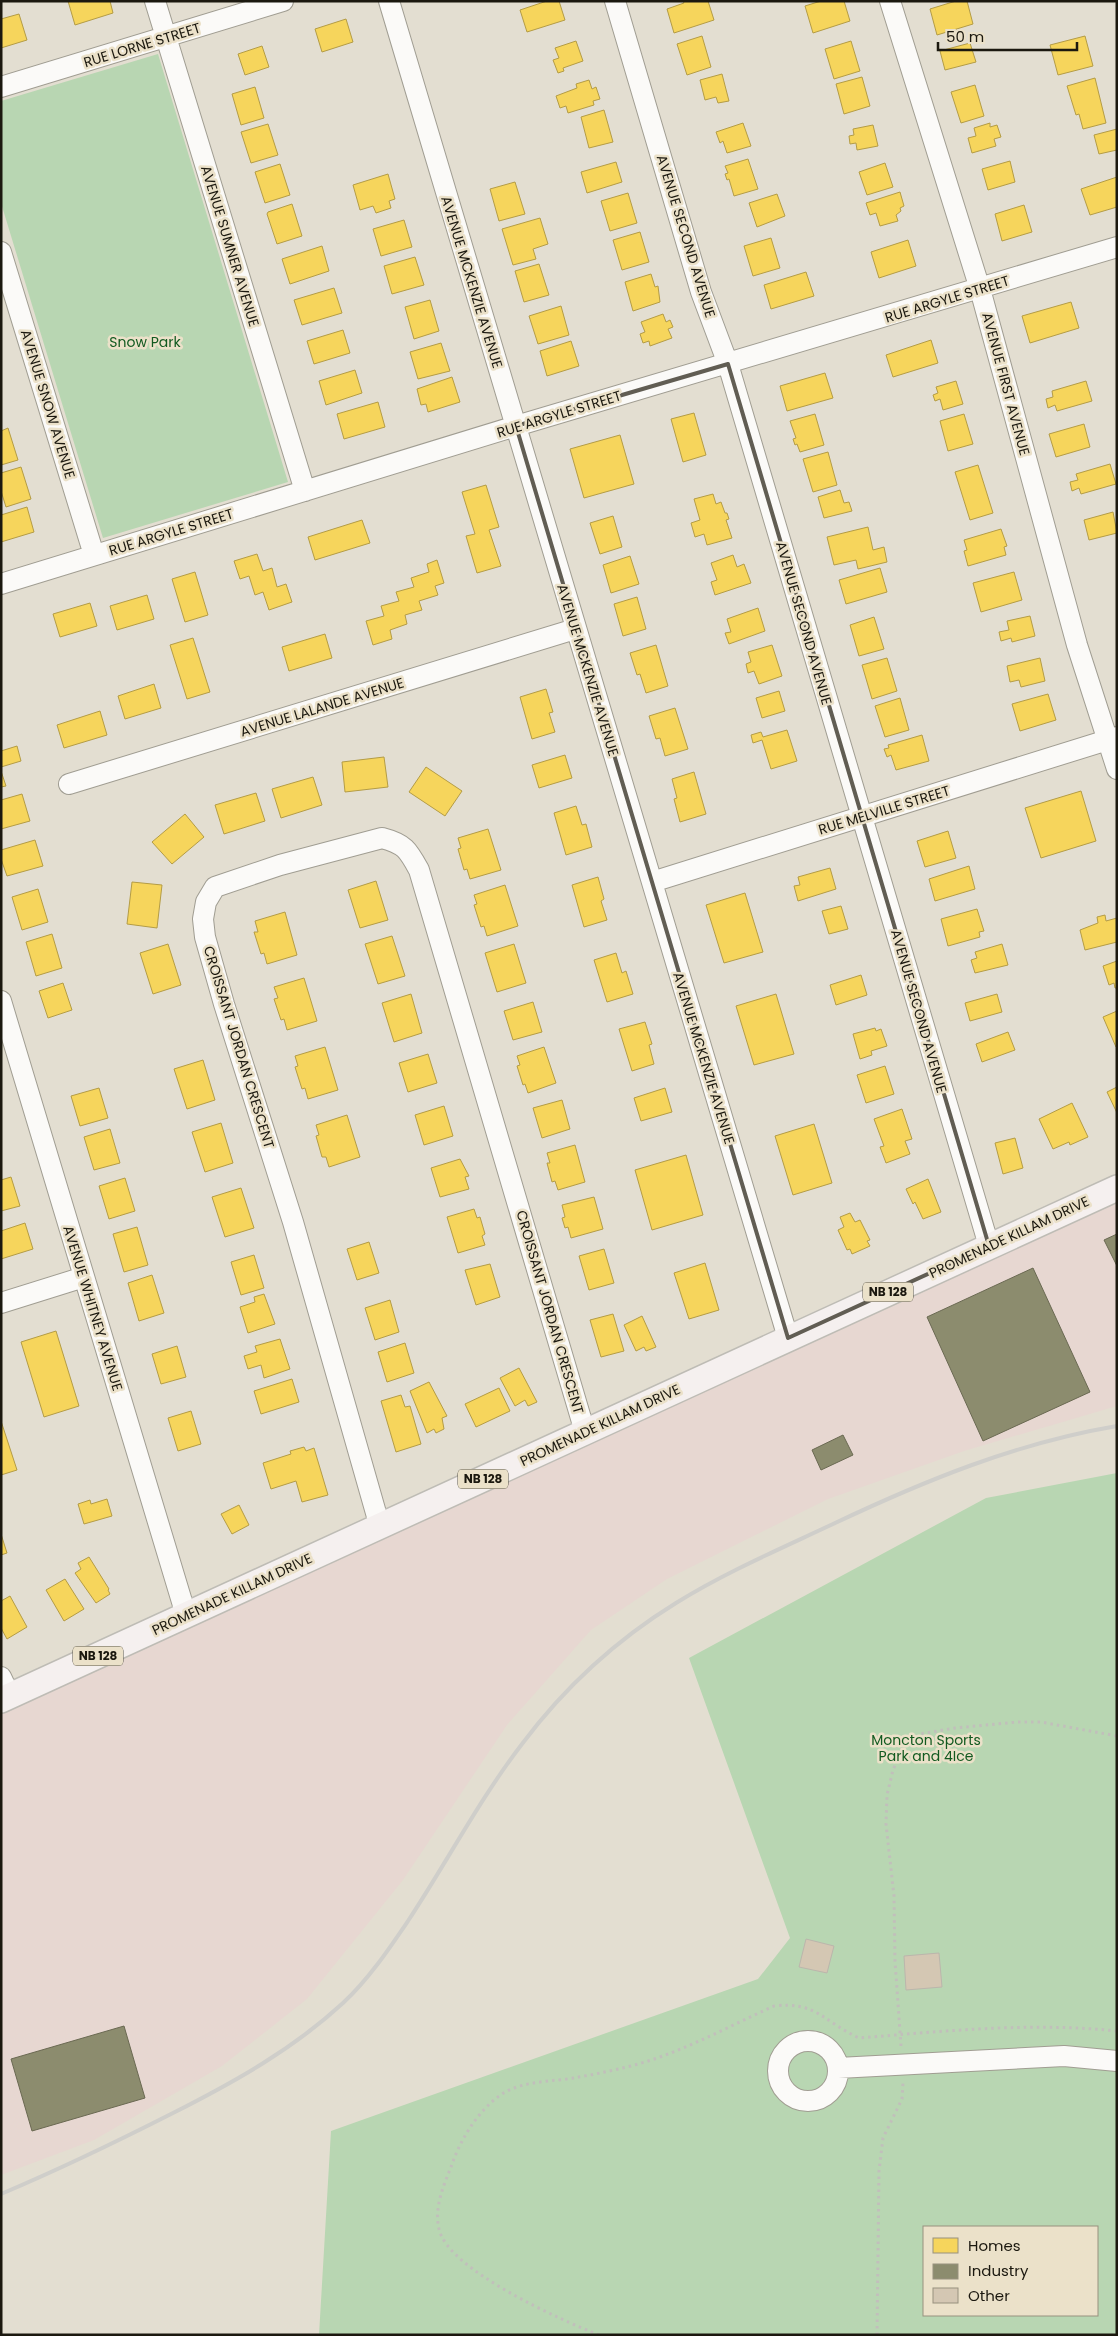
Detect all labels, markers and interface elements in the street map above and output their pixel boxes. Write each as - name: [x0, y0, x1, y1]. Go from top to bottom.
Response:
- street label: RUE LORNE STREET: [81, 18, 203, 72]
- scale bar: [938, 20, 1077, 52]
- text: 50 m: [946, 26, 984, 47]
- street label: AVENUE SECOND AVENUE: [652, 152, 720, 320]
- street label: AVENUE SUMNER AVENUE: [196, 163, 264, 329]
- street label: AVENUE MCKENZIE AVENUE: [436, 193, 508, 371]
- street label: RUE ARGYLE STREET: [882, 270, 1012, 327]
- street label: AVENUE FIRST AVENUE: [977, 310, 1035, 458]
- street label: AVENUE SNOW AVENUE: [16, 327, 80, 481]
- park label: Snow Park: [109, 332, 181, 352]
- street label: RUE ARGYLE STREET: [494, 385, 624, 442]
- street label: RUE ARGYLE STREET: [106, 503, 236, 560]
- street label: AVENUE SECOND AVENUE: [771, 539, 837, 707]
- street label: AVENUE MCKENZIE AVENUE: [552, 581, 624, 759]
- street label: AVENUE LALANDE AVENUE: [238, 673, 406, 741]
- street label: RUE MELVILLE STREET: [816, 780, 953, 839]
- street label: AVENUE SECOND AVENUE: [886, 927, 952, 1095]
- street label: CROISSANT JORDAN CRESCENT: [199, 943, 279, 1151]
- street label: AVENUE MCKENZIE AVENUE: [668, 969, 740, 1147]
- street label: PROMENADE KILLAM DRIVE: [926, 1191, 1092, 1283]
- street label: CROISSANT JORDAN CRESCENT: [511, 1208, 589, 1416]
- street label: AVENUE WHITNEY AVENUE: [58, 1223, 128, 1393]
- road number: NB 128: [863, 1282, 913, 1301]
- street label: PROMENADE KILLAM DRIVE: [517, 1379, 683, 1471]
- road number: NB 128: [458, 1470, 508, 1488]
- street label: PROMENADE KILLAM DRIVE: [149, 1548, 315, 1640]
- road number: NB 128: [73, 1646, 123, 1665]
- park label: Moncton Sports Park and 4Ice: [871, 1730, 981, 1766]
- legend: [923, 2226, 1098, 2316]
- text: Homes: [968, 2235, 1021, 2256]
- text: Industry: [968, 2260, 1029, 2281]
- text: Other: [968, 2285, 1010, 2306]

